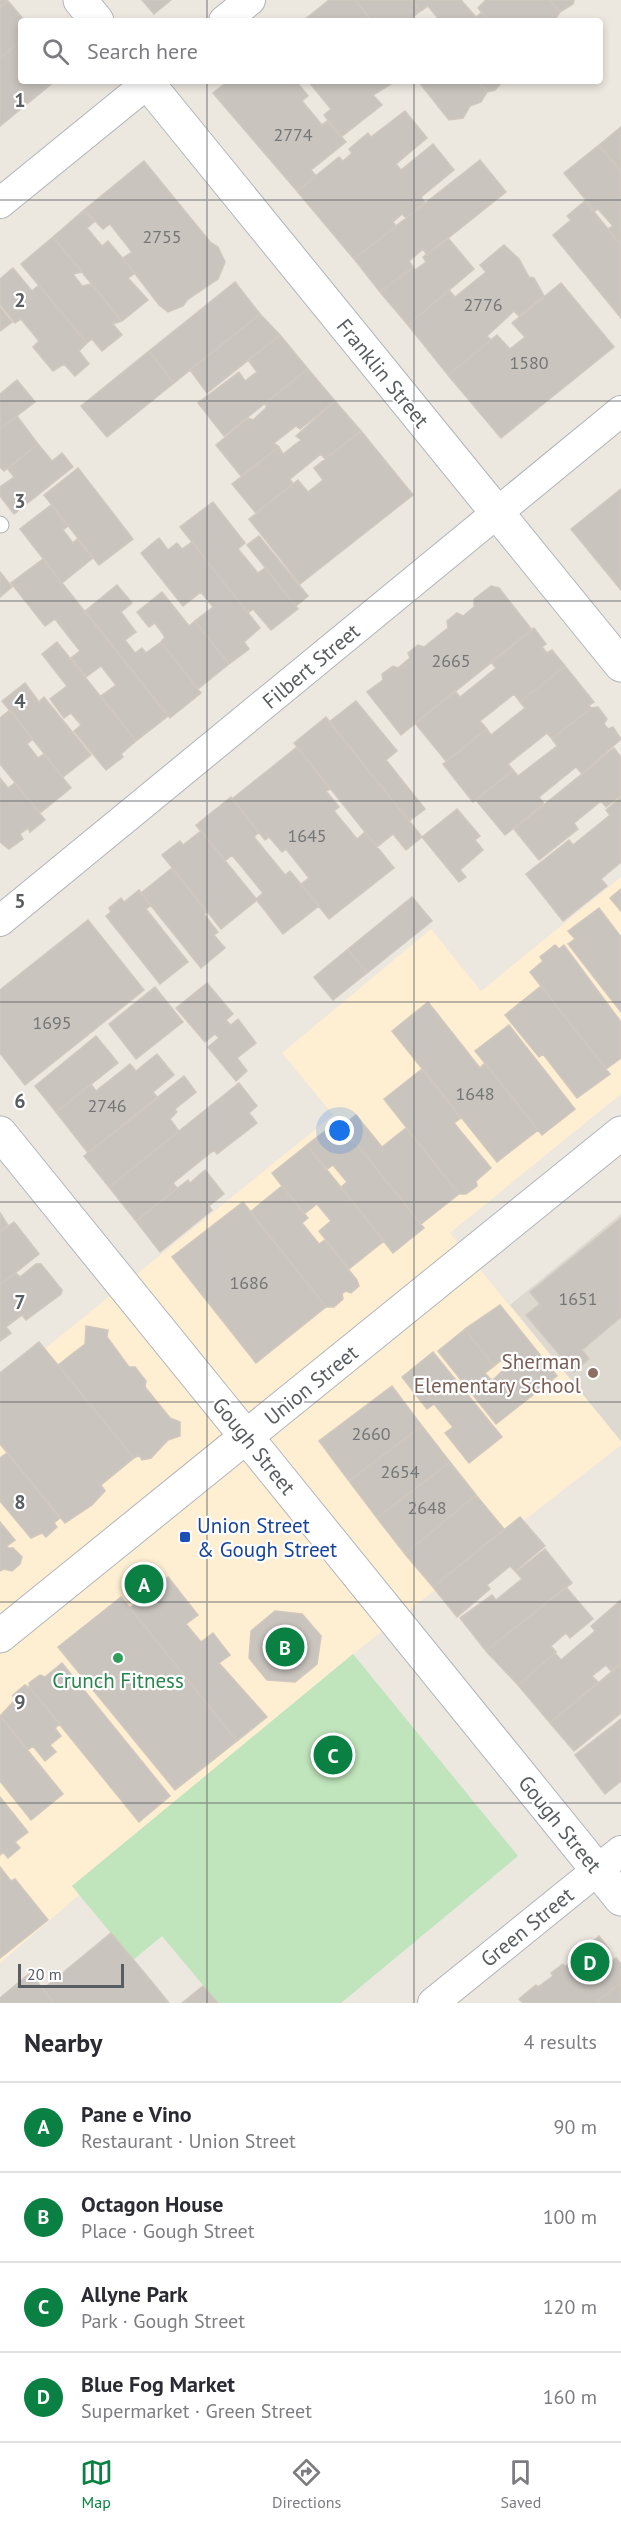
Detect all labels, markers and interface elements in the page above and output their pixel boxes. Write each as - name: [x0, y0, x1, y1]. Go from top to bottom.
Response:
- search box: [18, 18, 603, 84]
- icon: search: [39, 35, 72, 68]
- text: Search here: [87, 37, 198, 65]
- text: 1: [14, 87, 26, 113]
- house number: 2774: [273, 123, 313, 146]
- house number: 2755: [142, 225, 182, 248]
- text: 2: [14, 287, 26, 313]
- house number: 2776: [463, 293, 503, 316]
- street label: Franklin Street: [331, 313, 435, 433]
- house number: 1580: [509, 351, 549, 374]
- text: 3: [14, 488, 26, 514]
- street label: Filbert Street: [257, 617, 365, 715]
- house number: 2665: [431, 649, 471, 672]
- text: 4: [14, 688, 26, 714]
- house number: 1645: [287, 824, 327, 847]
- text: 5: [14, 888, 26, 914]
- house number: 1695: [32, 1011, 72, 1034]
- house number: 1648: [455, 1082, 495, 1105]
- text: 6: [14, 1088, 26, 1114]
- house number: 2746: [87, 1094, 127, 1117]
- your location: [325, 1116, 354, 1145]
- house number: 1686: [229, 1271, 269, 1294]
- house number: 1651: [558, 1287, 598, 1310]
- text: 7: [14, 1289, 26, 1315]
- street label: Union Street: [259, 1339, 363, 1431]
- place label: Sherman Elementary School: [414, 1348, 581, 1399]
- marker: Sherman Elementary School: [586, 1366, 600, 1380]
- street label: Gough Street: [207, 1392, 301, 1500]
- house number: 2660: [351, 1422, 391, 1445]
- house number: 2654: [380, 1460, 420, 1483]
- text: 8: [14, 1489, 26, 1515]
- house number: 2648: [407, 1496, 447, 1519]
- place label: Union Street & Gough Street: [197, 1512, 337, 1563]
- marker: Union Street & Gough Street: [178, 1530, 192, 1544]
- pin: A: [124, 1562, 164, 1606]
- pin: B: [266, 1624, 304, 1670]
- marker: Crunch Fitness: [111, 1651, 125, 1665]
- place label: Crunch Fitness: [52, 1667, 184, 1694]
- text: 9: [14, 1689, 26, 1715]
- pin: C: [314, 1732, 352, 1778]
- street label: Gough Street: [513, 1770, 607, 1878]
- street label: Green Street: [475, 1881, 579, 1973]
- pin: D: [570, 1940, 610, 1984]
- scale bar: [18, 1961, 124, 1988]
- text: 20 m: [27, 1964, 62, 1984]
- text: Nearby: [24, 2026, 102, 2059]
- text: 4 results: [524, 2029, 597, 2055]
- text: Pane e Vino: [81, 2100, 192, 2128]
- text: A: [37, 2114, 50, 2140]
- text: 90 m: [554, 2114, 597, 2140]
- text: Restaurant · Union Street: [81, 2128, 296, 2154]
- text: Octagon House: [81, 2190, 223, 2218]
- text: B: [38, 2204, 49, 2230]
- text: 100 m: [543, 2204, 597, 2230]
- text: Place · Gough Street: [81, 2218, 255, 2244]
- text: Allyne Park: [81, 2280, 188, 2308]
- text: C: [38, 2294, 49, 2320]
- text: 120 m: [543, 2294, 597, 2320]
- text: Park · Gough Street: [81, 2308, 245, 2334]
- text: Blue Fog Market: [81, 2370, 235, 2398]
- text: D: [37, 2384, 50, 2410]
- text: 160 m: [543, 2384, 597, 2410]
- text: Supermarket · Green Street: [81, 2398, 312, 2424]
- tab: Map: [80, 2456, 113, 2512]
- tab: Directions: [272, 2456, 341, 2512]
- tab: Saved: [501, 2456, 541, 2512]

